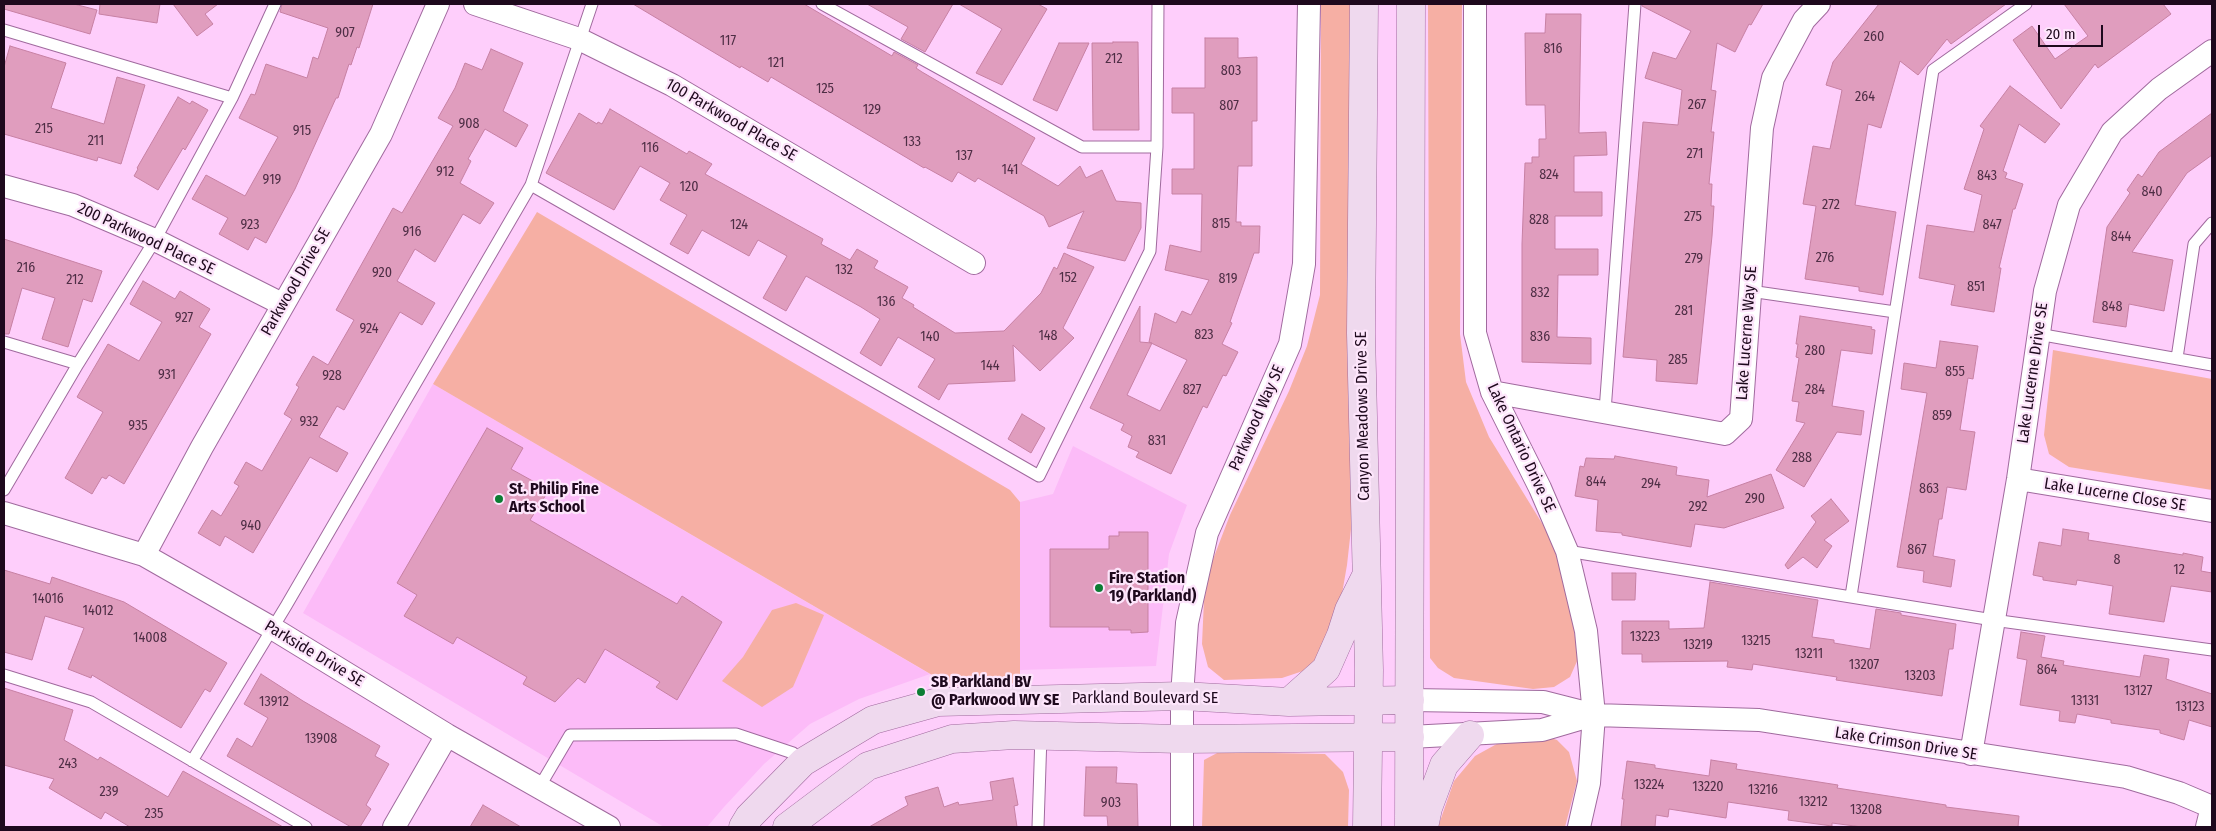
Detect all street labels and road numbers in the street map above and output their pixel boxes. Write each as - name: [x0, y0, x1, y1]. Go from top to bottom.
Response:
- street label: 100 Parkwood Place SE: [662, 75, 800, 165]
- street label: 200 Parkwood Place SE: [74, 199, 218, 279]
- street label: Parkwood Drive SE: [257, 225, 335, 339]
- street label: Lake Lucerne Way SE: [1733, 265, 1761, 401]
- street label: Lake Lucerne Drive SE: [2014, 301, 2052, 445]
- street label: Canyon Meadows Drive SE: [1352, 331, 1374, 501]
- street label: Parkwood Way SE: [1225, 362, 1289, 474]
- street label: Lake Ontario Drive SE: [1483, 380, 1559, 516]
- street label: Lake Lucerne Close SE: [2043, 474, 2187, 516]
- street label: Parkside Drive SE: [261, 617, 367, 691]
- street label: Parkland Boulevard SE: [1072, 689, 1218, 709]
- street label: Lake Crimson Drive SE: [1833, 723, 1979, 765]

